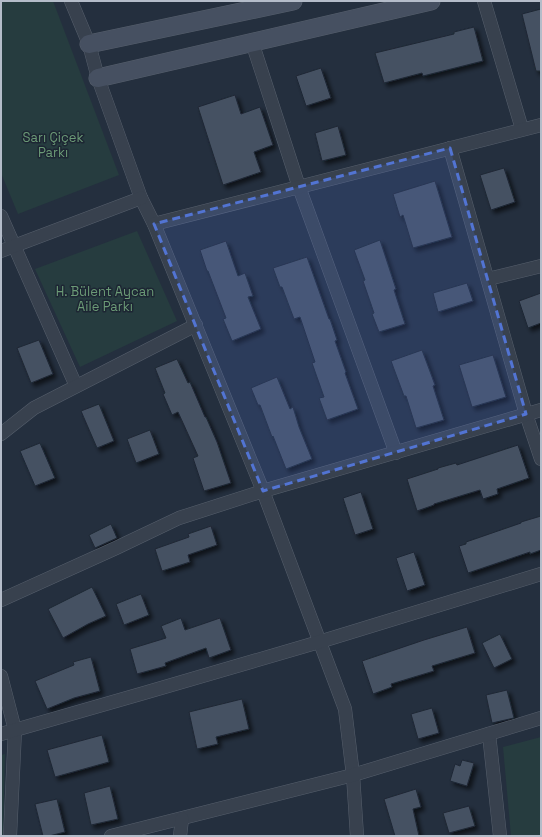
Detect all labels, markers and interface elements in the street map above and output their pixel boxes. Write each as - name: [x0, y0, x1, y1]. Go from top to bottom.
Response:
- park label: Sarı Çiçek Parkı: [23, 129, 83, 161]
- park label: H. Bülent Aycan Aile Parkı: [56, 283, 154, 315]

